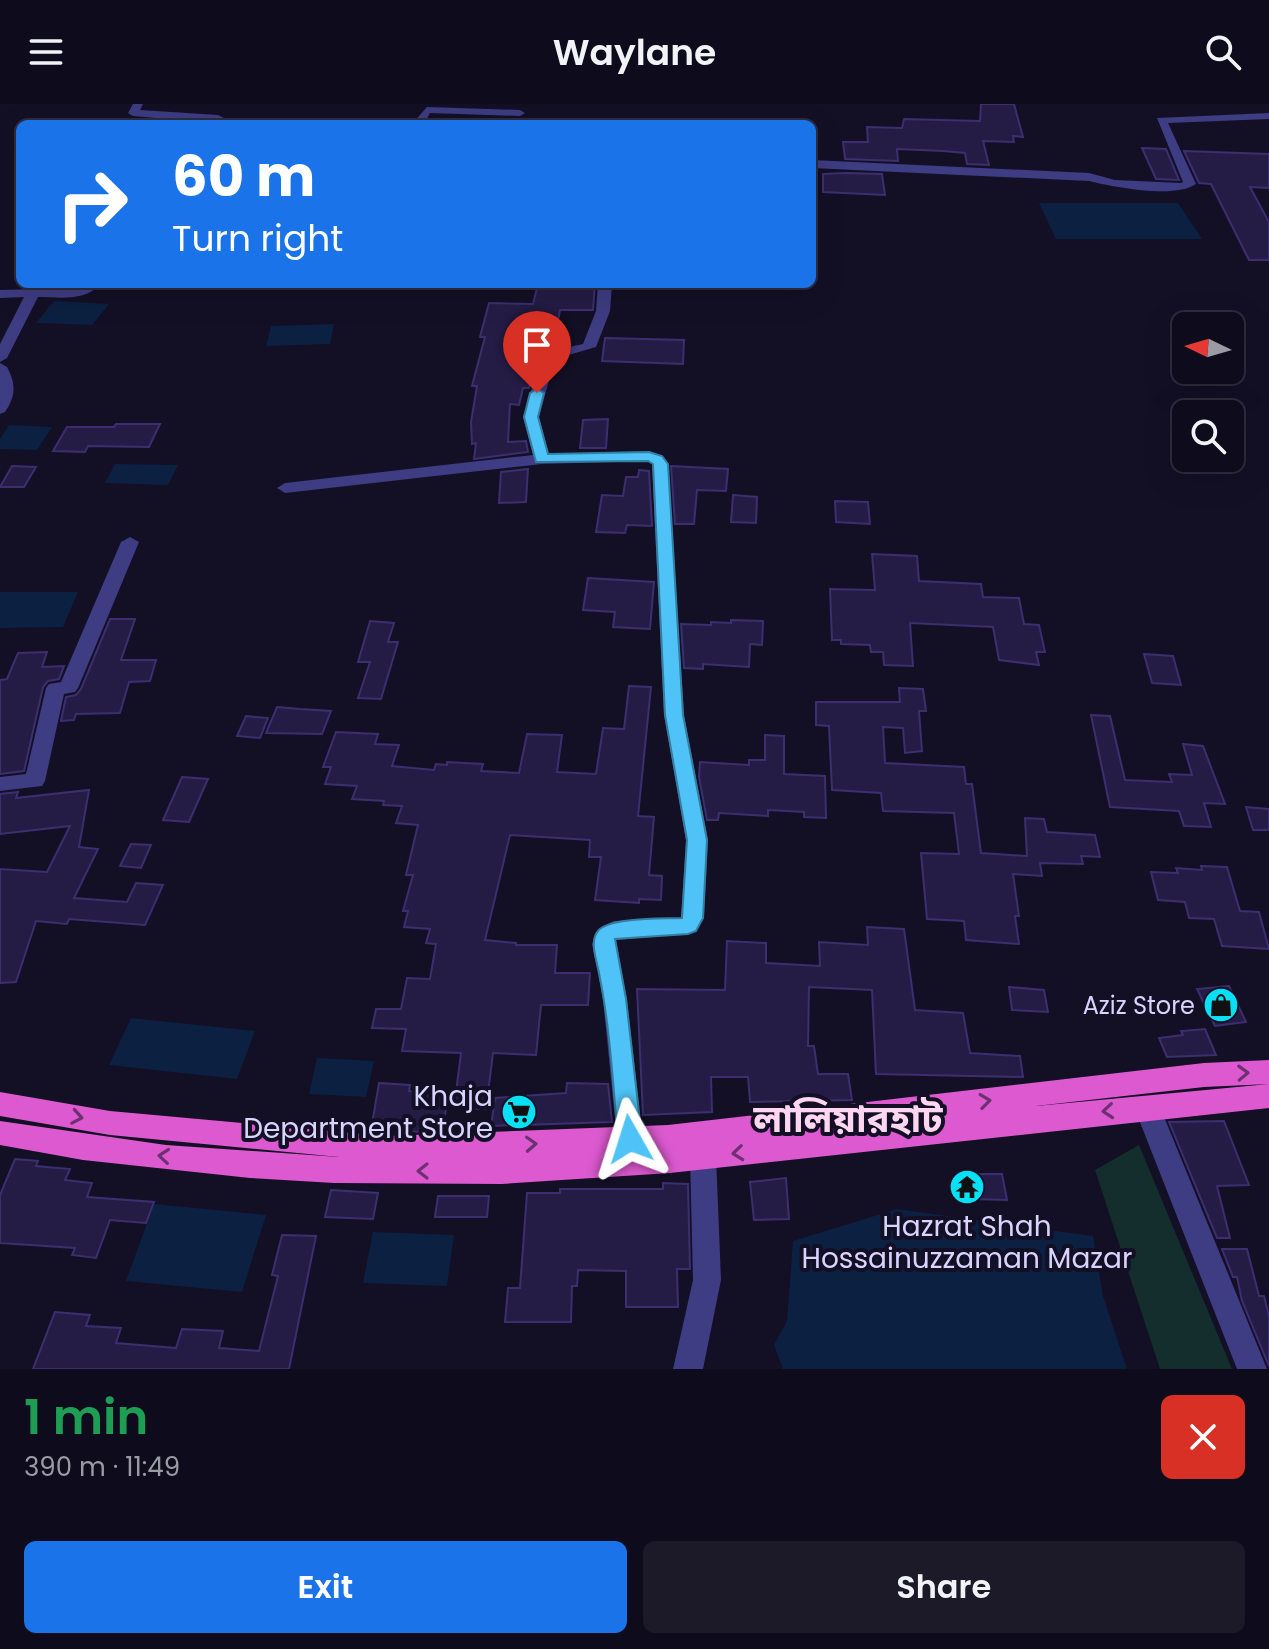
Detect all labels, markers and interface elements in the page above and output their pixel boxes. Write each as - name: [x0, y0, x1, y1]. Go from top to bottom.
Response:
- text: Waylane: [553, 27, 716, 78]
- icon: menu: [24, 30, 68, 74]
- icon: search: [1201, 30, 1245, 74]
- text: 60 m: [172, 137, 315, 216]
- icon: right: [40, 152, 144, 256]
- text: Turn right: [172, 213, 343, 264]
- pin: [503, 311, 571, 393]
- north arrow: [1172, 312, 1244, 384]
- map controls: [1172, 312, 1244, 472]
- icon: arrive: [515, 323, 559, 367]
- button: search: [1172, 400, 1244, 472]
- shop icon: Aziz Store: [1202, 986, 1240, 1024]
- place label: Aziz Store: [1083, 989, 1195, 1022]
- one-way arrow: [1237, 1065, 1250, 1082]
- place label: Khaja Department Store: [243, 1077, 493, 1148]
- district label: লালিয়ারহাট: [753, 1092, 943, 1145]
- supermarket icon: Khaja Department Store: [500, 1093, 538, 1131]
- one-way arrow: [979, 1093, 992, 1110]
- position arrow: [588, 1097, 672, 1181]
- one-way arrow: [1101, 1102, 1114, 1119]
- one-way arrow: [70, 1108, 84, 1125]
- one-way arrow: [525, 1136, 538, 1153]
- one-way arrow: [731, 1144, 744, 1161]
- one-way arrow: [157, 1148, 170, 1165]
- one-way arrow: [416, 1162, 429, 1180]
- temple icon: Hazrat Shah Hossainuzzaman Mazar: [948, 1168, 986, 1206]
- place label: Hazrat Shah Hossainuzzaman Mazar: [802, 1207, 1132, 1278]
- text: 1 min: [24, 1384, 148, 1451]
- button: close: [1161, 1395, 1245, 1479]
- text: 390 m · 11:49: [24, 1449, 180, 1485]
- button: Exit: [24, 1541, 627, 1633]
- button: Share: [643, 1541, 1245, 1633]

